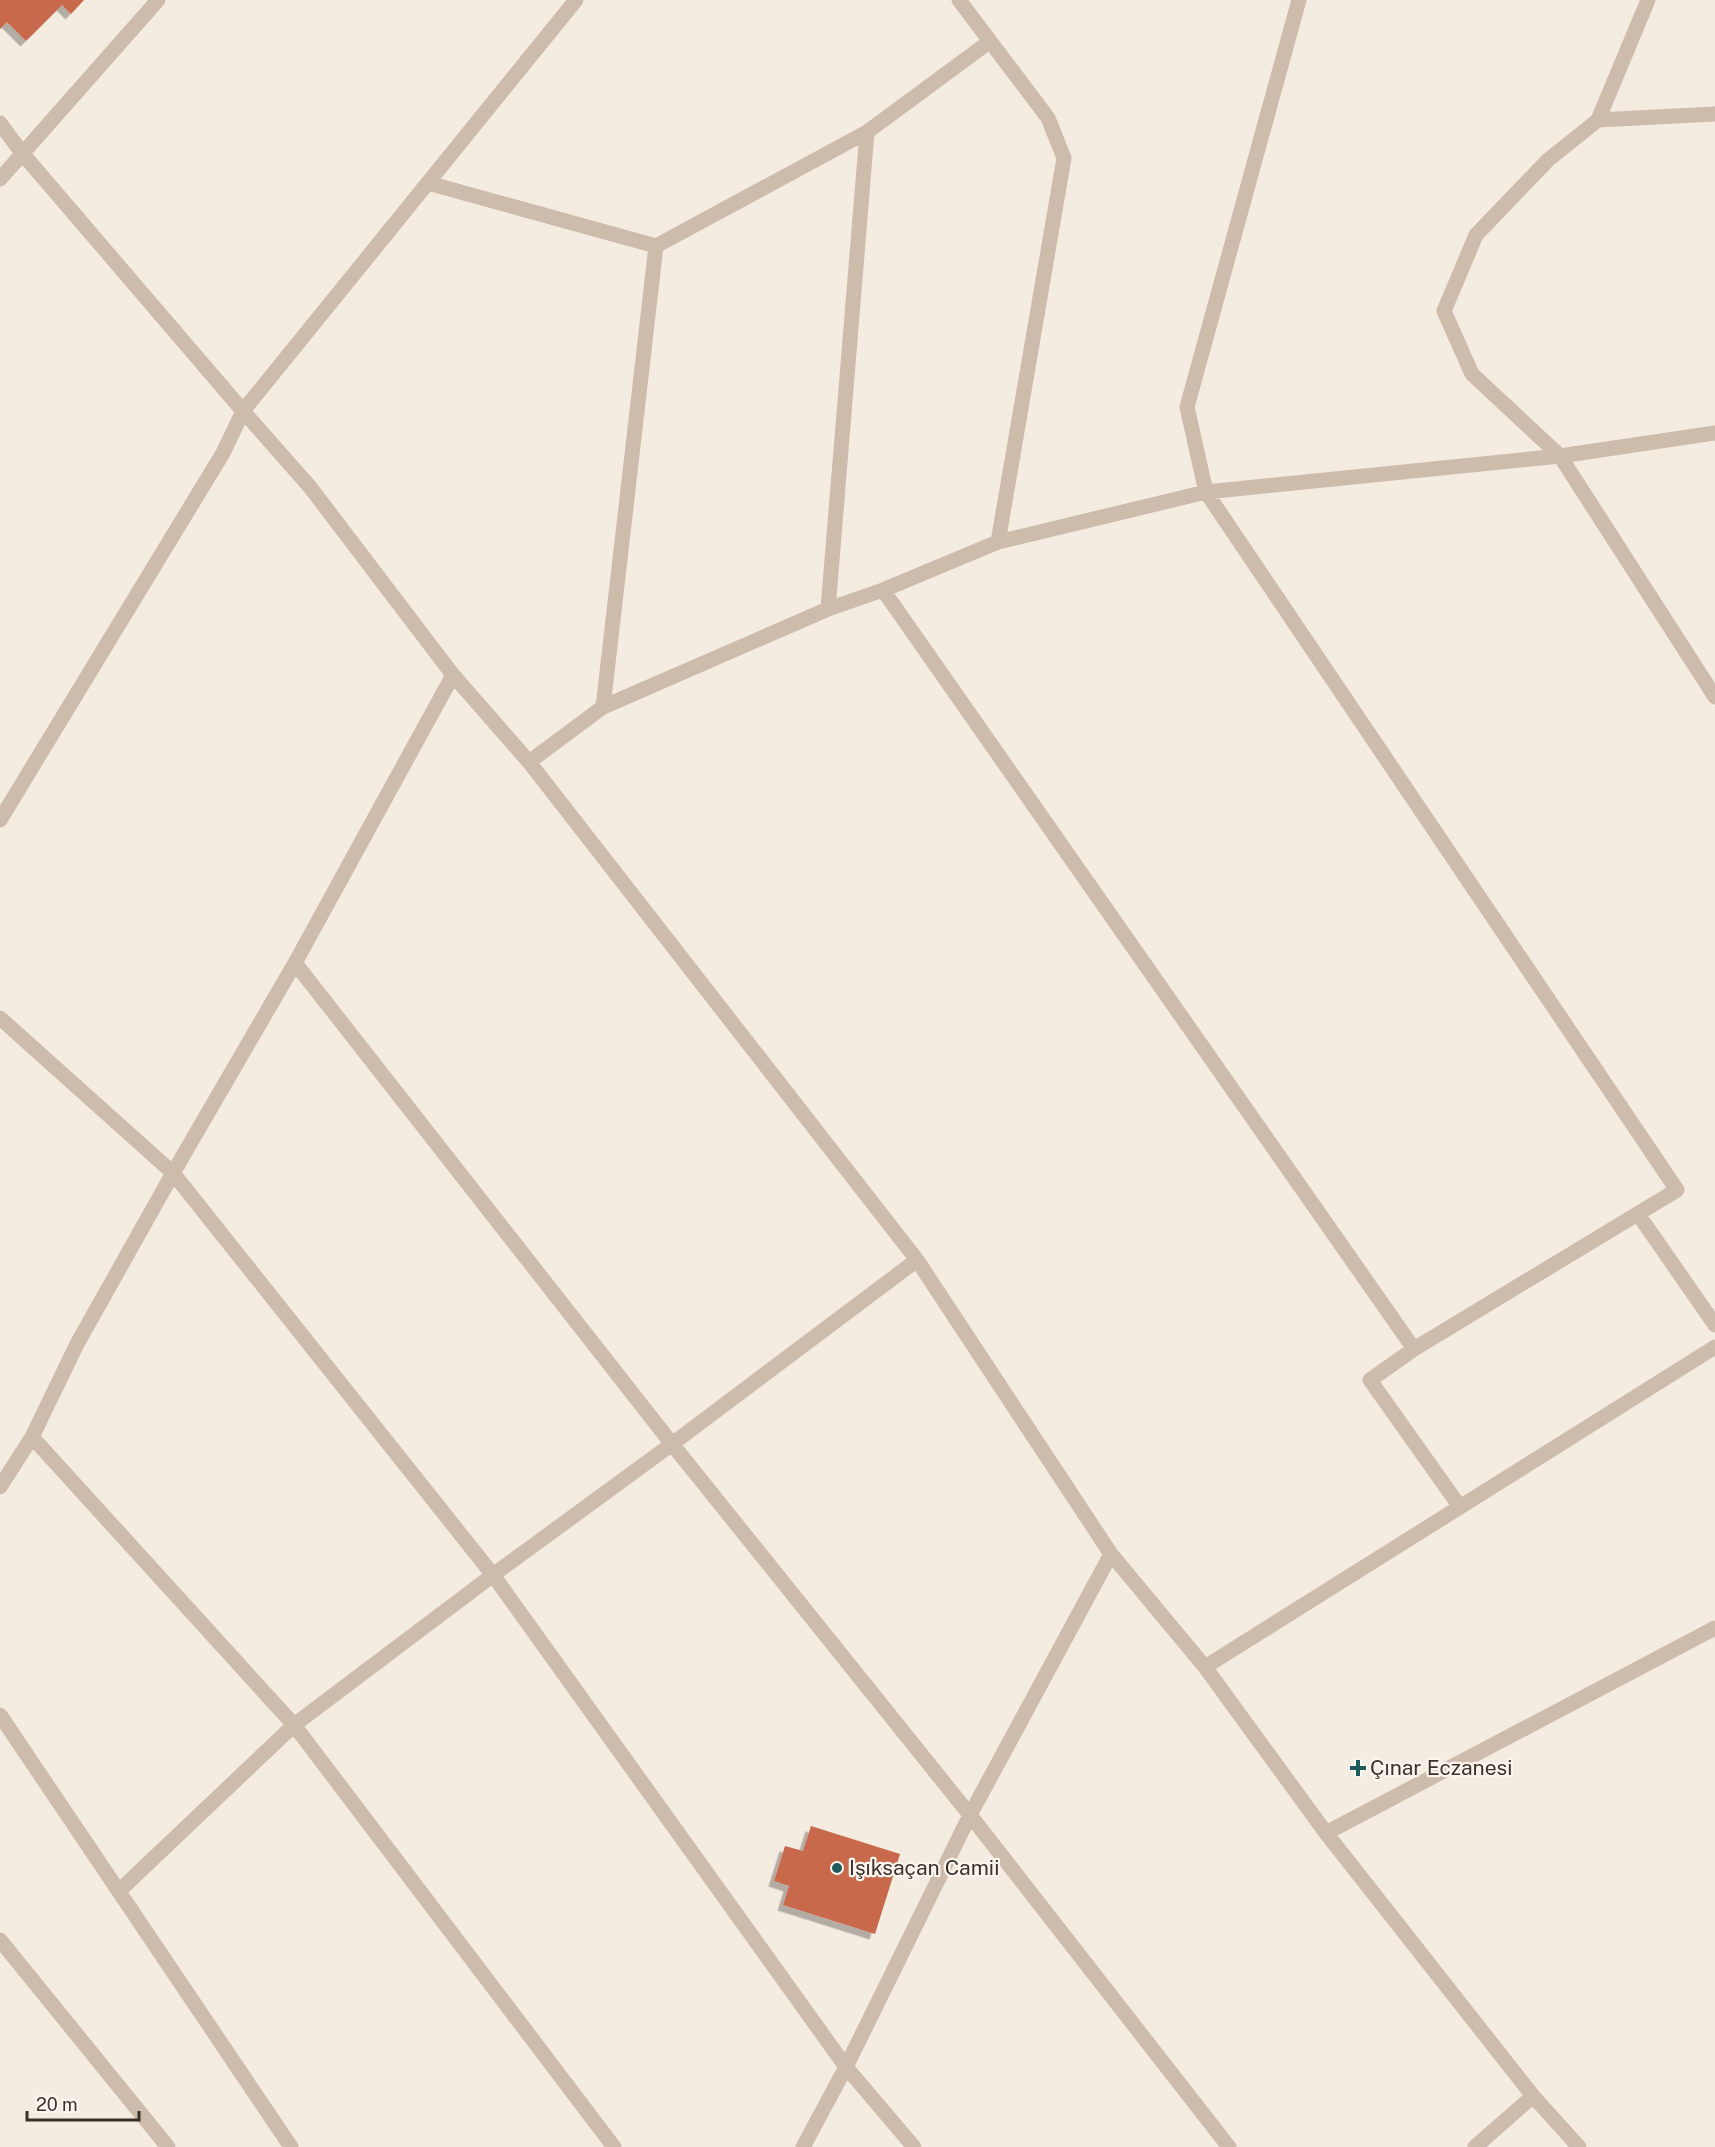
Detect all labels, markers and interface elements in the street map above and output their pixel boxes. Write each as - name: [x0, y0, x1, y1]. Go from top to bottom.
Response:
- place label: Çınar Eczanesi: [1370, 1755, 1512, 1780]
- marker: Çınar Eczanesi: [1351, 1761, 1365, 1775]
- place label: Işıksaçan Camii: [849, 1855, 999, 1880]
- marker: Işıksaçan Camii: [830, 1861, 844, 1875]
- scale bar: [27, 2084, 140, 2122]
- text: 20 m: [36, 2094, 78, 2115]

